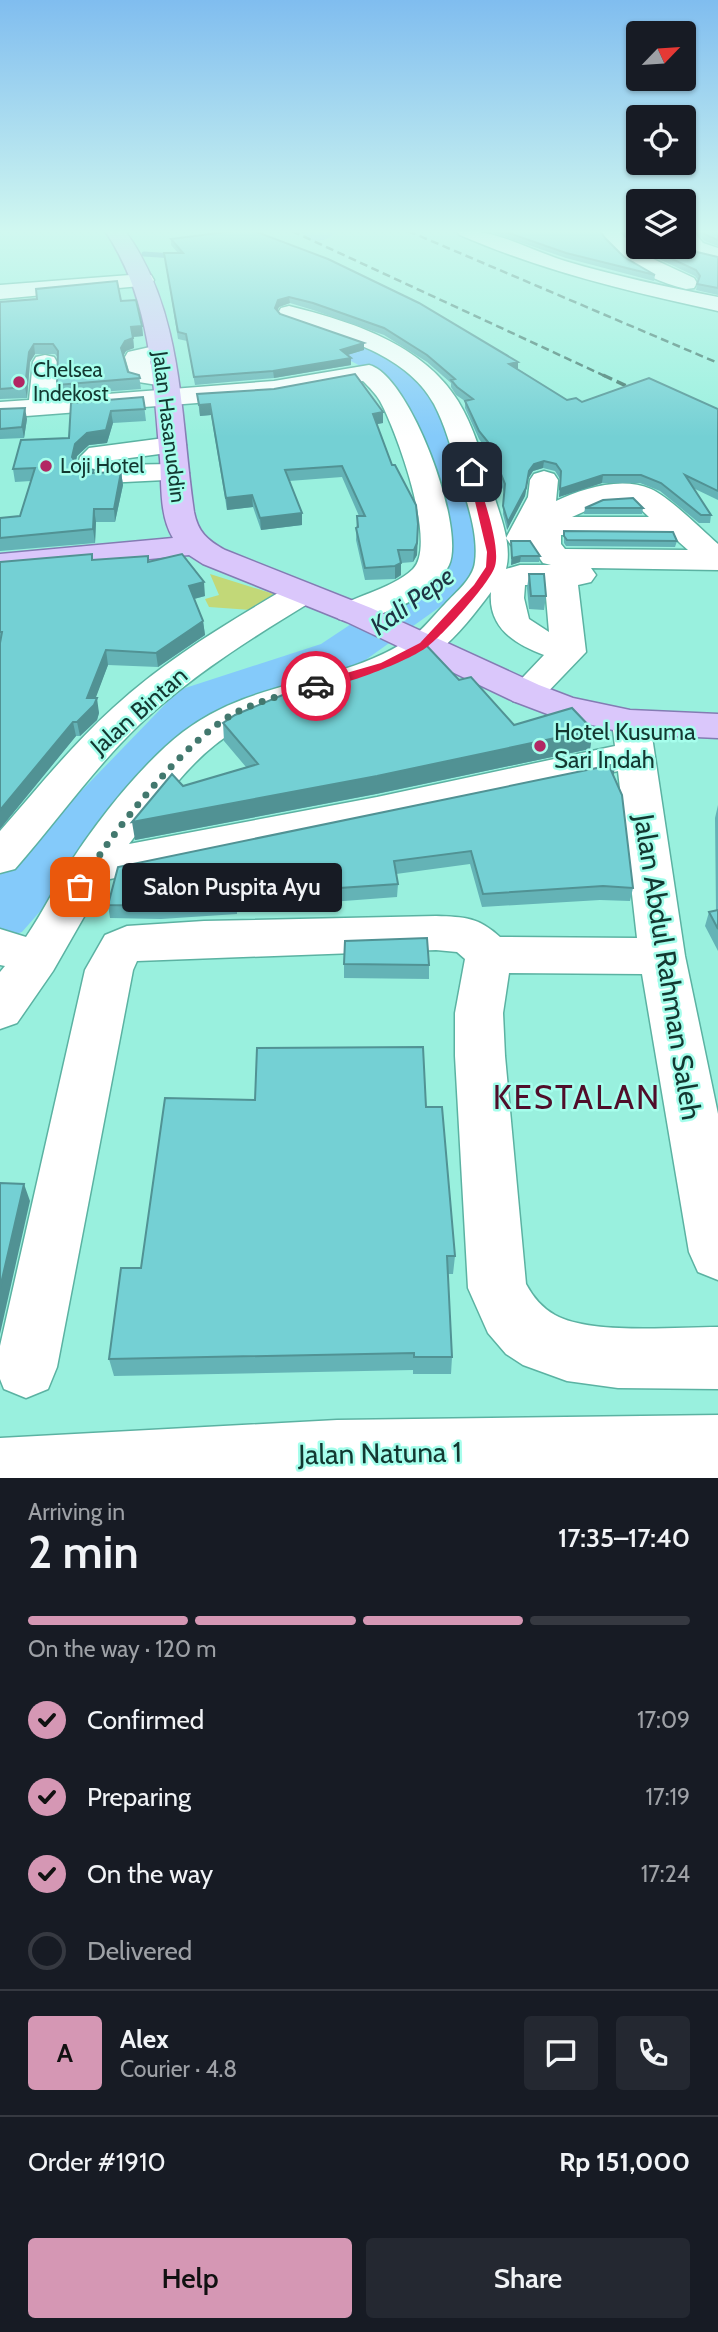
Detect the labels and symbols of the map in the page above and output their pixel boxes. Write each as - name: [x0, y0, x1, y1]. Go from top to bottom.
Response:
- north arrow: [626, 21, 696, 91]
- street label: Jalan Hasanuddin: [148, 349, 191, 504]
- place label: Chelsea Indekost: [33, 357, 109, 406]
- marker: Chelsea Indekost: [11, 374, 27, 390]
- pin: [442, 442, 502, 502]
- place label: Loji Hotel: [60, 453, 144, 479]
- marker: Loji Hotel: [38, 458, 54, 474]
- water label: Kali Pepe: [364, 560, 460, 642]
- courier: [281, 651, 351, 721]
- street label: Jalan Bintan: [84, 661, 193, 761]
- place label: Hotel Kusuma Sari Indah: [554, 717, 696, 774]
- marker: Hotel Kusuma Sari Indah: [532, 738, 548, 754]
- street label: Jalan Abdul Rahman Saleh: [627, 811, 709, 1122]
- pin: [50, 857, 110, 917]
- callout: Salon Puspita Ayu: [122, 862, 342, 912]
- district label: KESTALAN: [493, 1077, 661, 1117]
- street label: Jalan Natuna 1: [297, 1435, 462, 1471]

